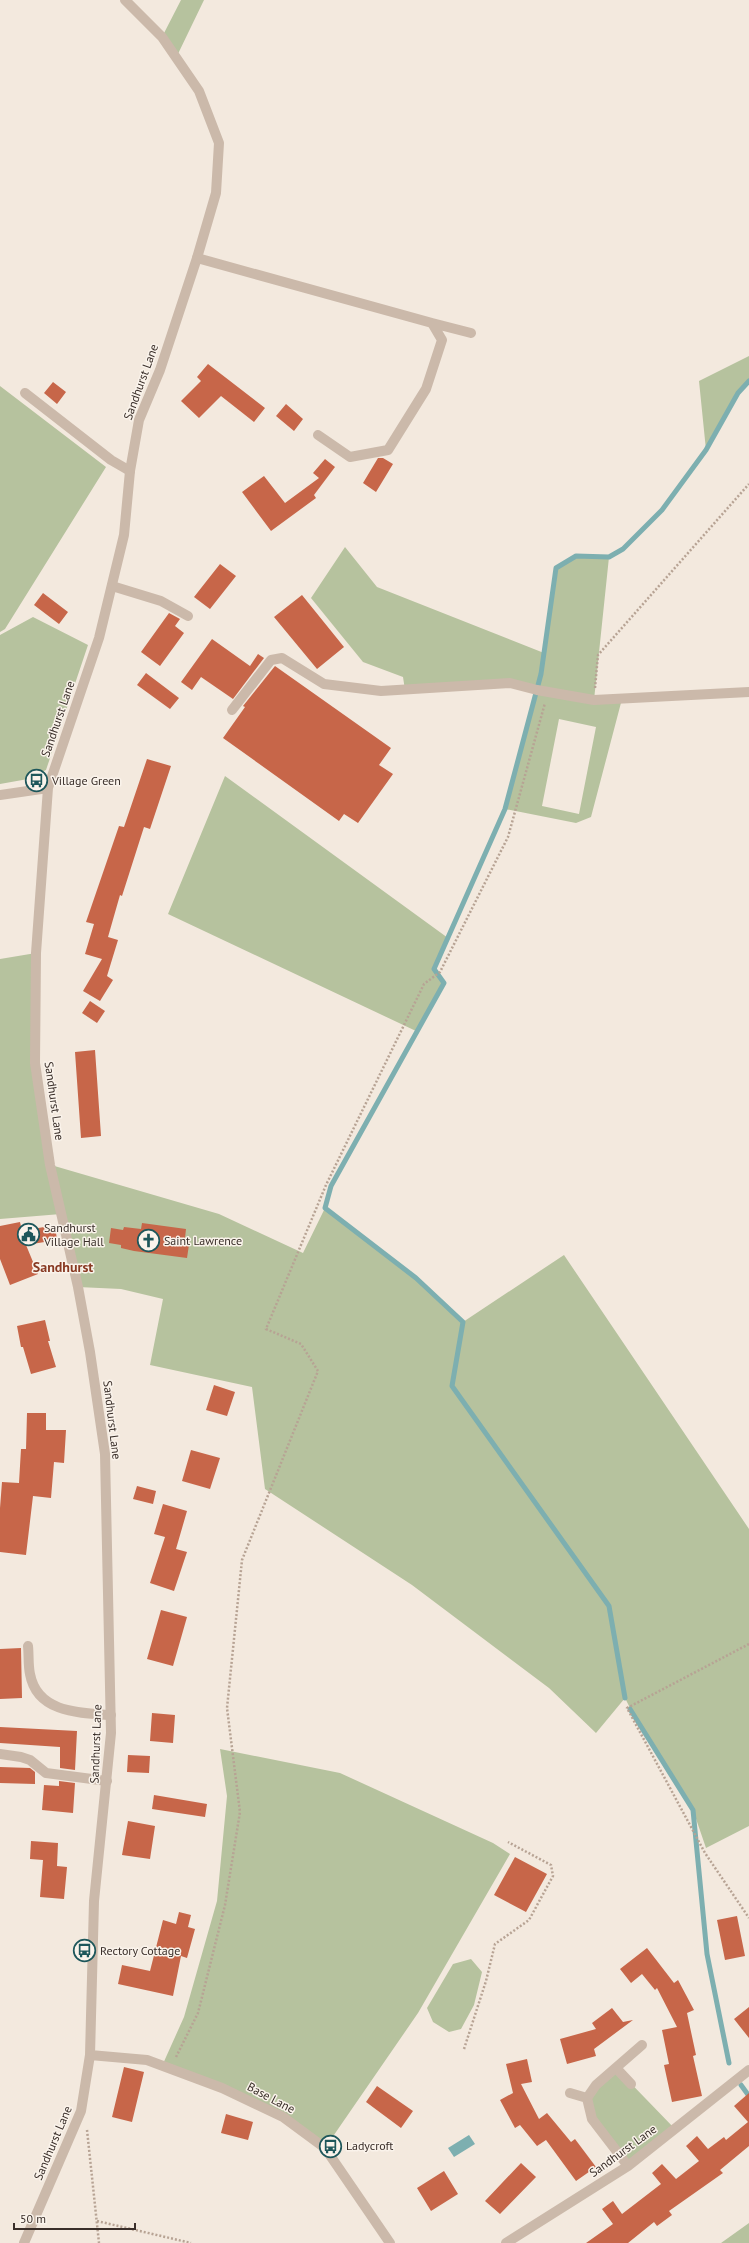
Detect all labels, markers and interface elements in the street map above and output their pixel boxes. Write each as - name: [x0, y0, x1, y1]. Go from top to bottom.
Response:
- street label: Sandhurst Lane: [120, 342, 161, 422]
- street label: Sandhurst Lane: [38, 679, 78, 759]
- bus stop icon: Village Green: [23, 768, 49, 794]
- place label: Village Green: [51, 773, 121, 788]
- street label: Sandhurst Lane: [42, 1061, 67, 1141]
- place label: Sandhurst Village Hall: [43, 1220, 104, 1249]
- public building icon: Sandhurst Village Hall: [15, 1222, 41, 1248]
- church icon: Saint Lawrence: [136, 1228, 162, 1254]
- place label: Saint Lawrence: [164, 1233, 242, 1248]
- district label: Sandhurst: [33, 1258, 93, 1276]
- street label: Sandhurst Lane: [100, 1380, 125, 1460]
- street label: Sandhurst Lane: [87, 1704, 104, 1784]
- bus stop icon: Rectory Cottage: [71, 1938, 97, 1964]
- place label: Rectory Cottage: [100, 1943, 180, 1958]
- street label: Base Lane: [245, 2079, 298, 2116]
- street label: Sandhurst Lane: [30, 2103, 75, 2182]
- street label: Sandhurst Lane: [586, 2121, 659, 2180]
- bus stop icon: Ladycroft: [317, 2133, 343, 2159]
- place label: Ladycroft: [346, 2138, 393, 2153]
- scale bar: [14, 2205, 135, 2231]
- text: 50 m: [20, 2211, 46, 2226]

